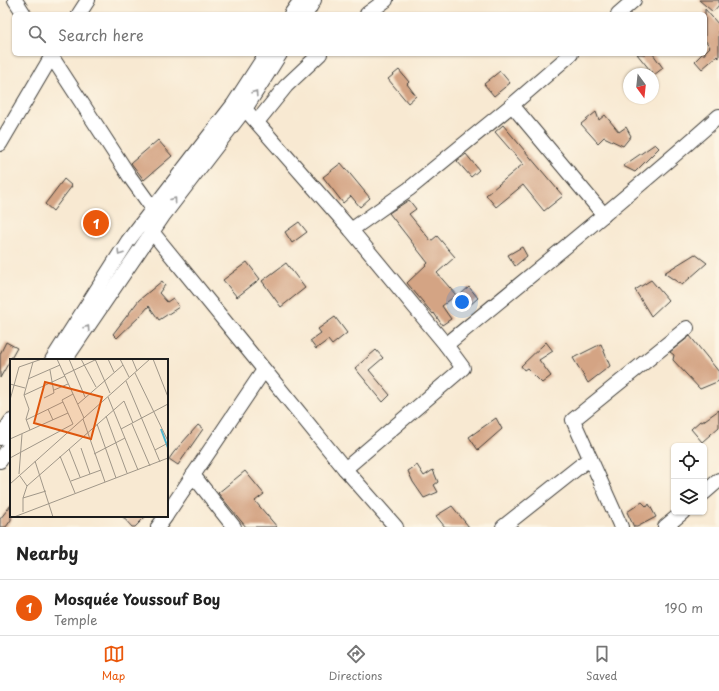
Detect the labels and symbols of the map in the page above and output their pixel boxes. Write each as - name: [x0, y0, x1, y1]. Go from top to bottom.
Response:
- north arrow: [623, 68, 659, 104]
- one-way arrow: [250, 90, 258, 97]
- one-way arrow: [170, 198, 177, 205]
- pin: 1: [83, 208, 109, 238]
- one-way arrow: [118, 249, 125, 256]
- your location: [452, 292, 472, 312]
- one-way arrow: [82, 325, 90, 332]
- inset map: [10, 359, 168, 517]

